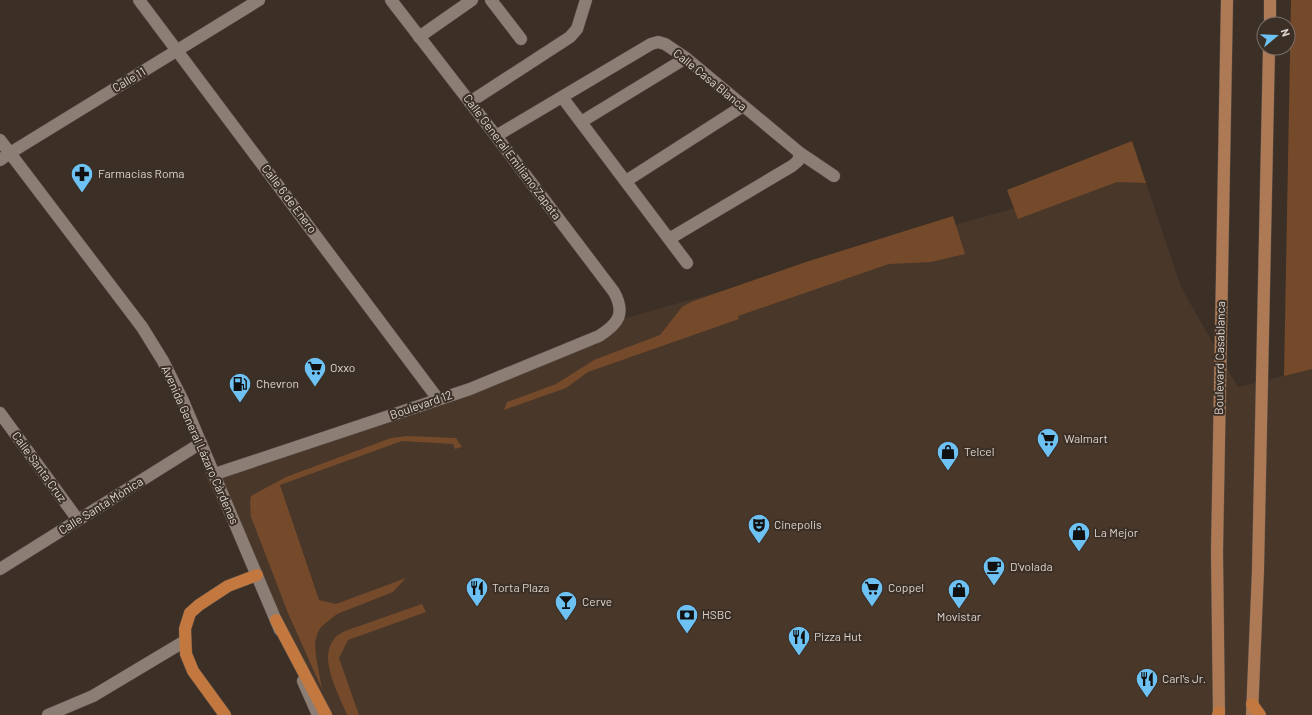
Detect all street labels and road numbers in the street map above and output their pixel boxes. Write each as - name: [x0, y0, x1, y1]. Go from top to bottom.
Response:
- street label: Calle Casa Blanca: [671, 45, 750, 113]
- street label: Calle 11: [109, 64, 148, 94]
- street label: Calle General Emiliano Zapata: [461, 91, 565, 222]
- street label: Calle 6 de Enero: [259, 161, 320, 236]
- street label: Boulevard Casablanca: [1211, 301, 1227, 415]
- street label: Avenida General Lázaro Cárdenas: [159, 363, 242, 526]
- street label: Boulevard 12: [388, 387, 454, 421]
- street label: Calle Santa Cruz: [10, 428, 70, 504]
- street label: Calle Santa Mónica: [56, 474, 145, 537]

